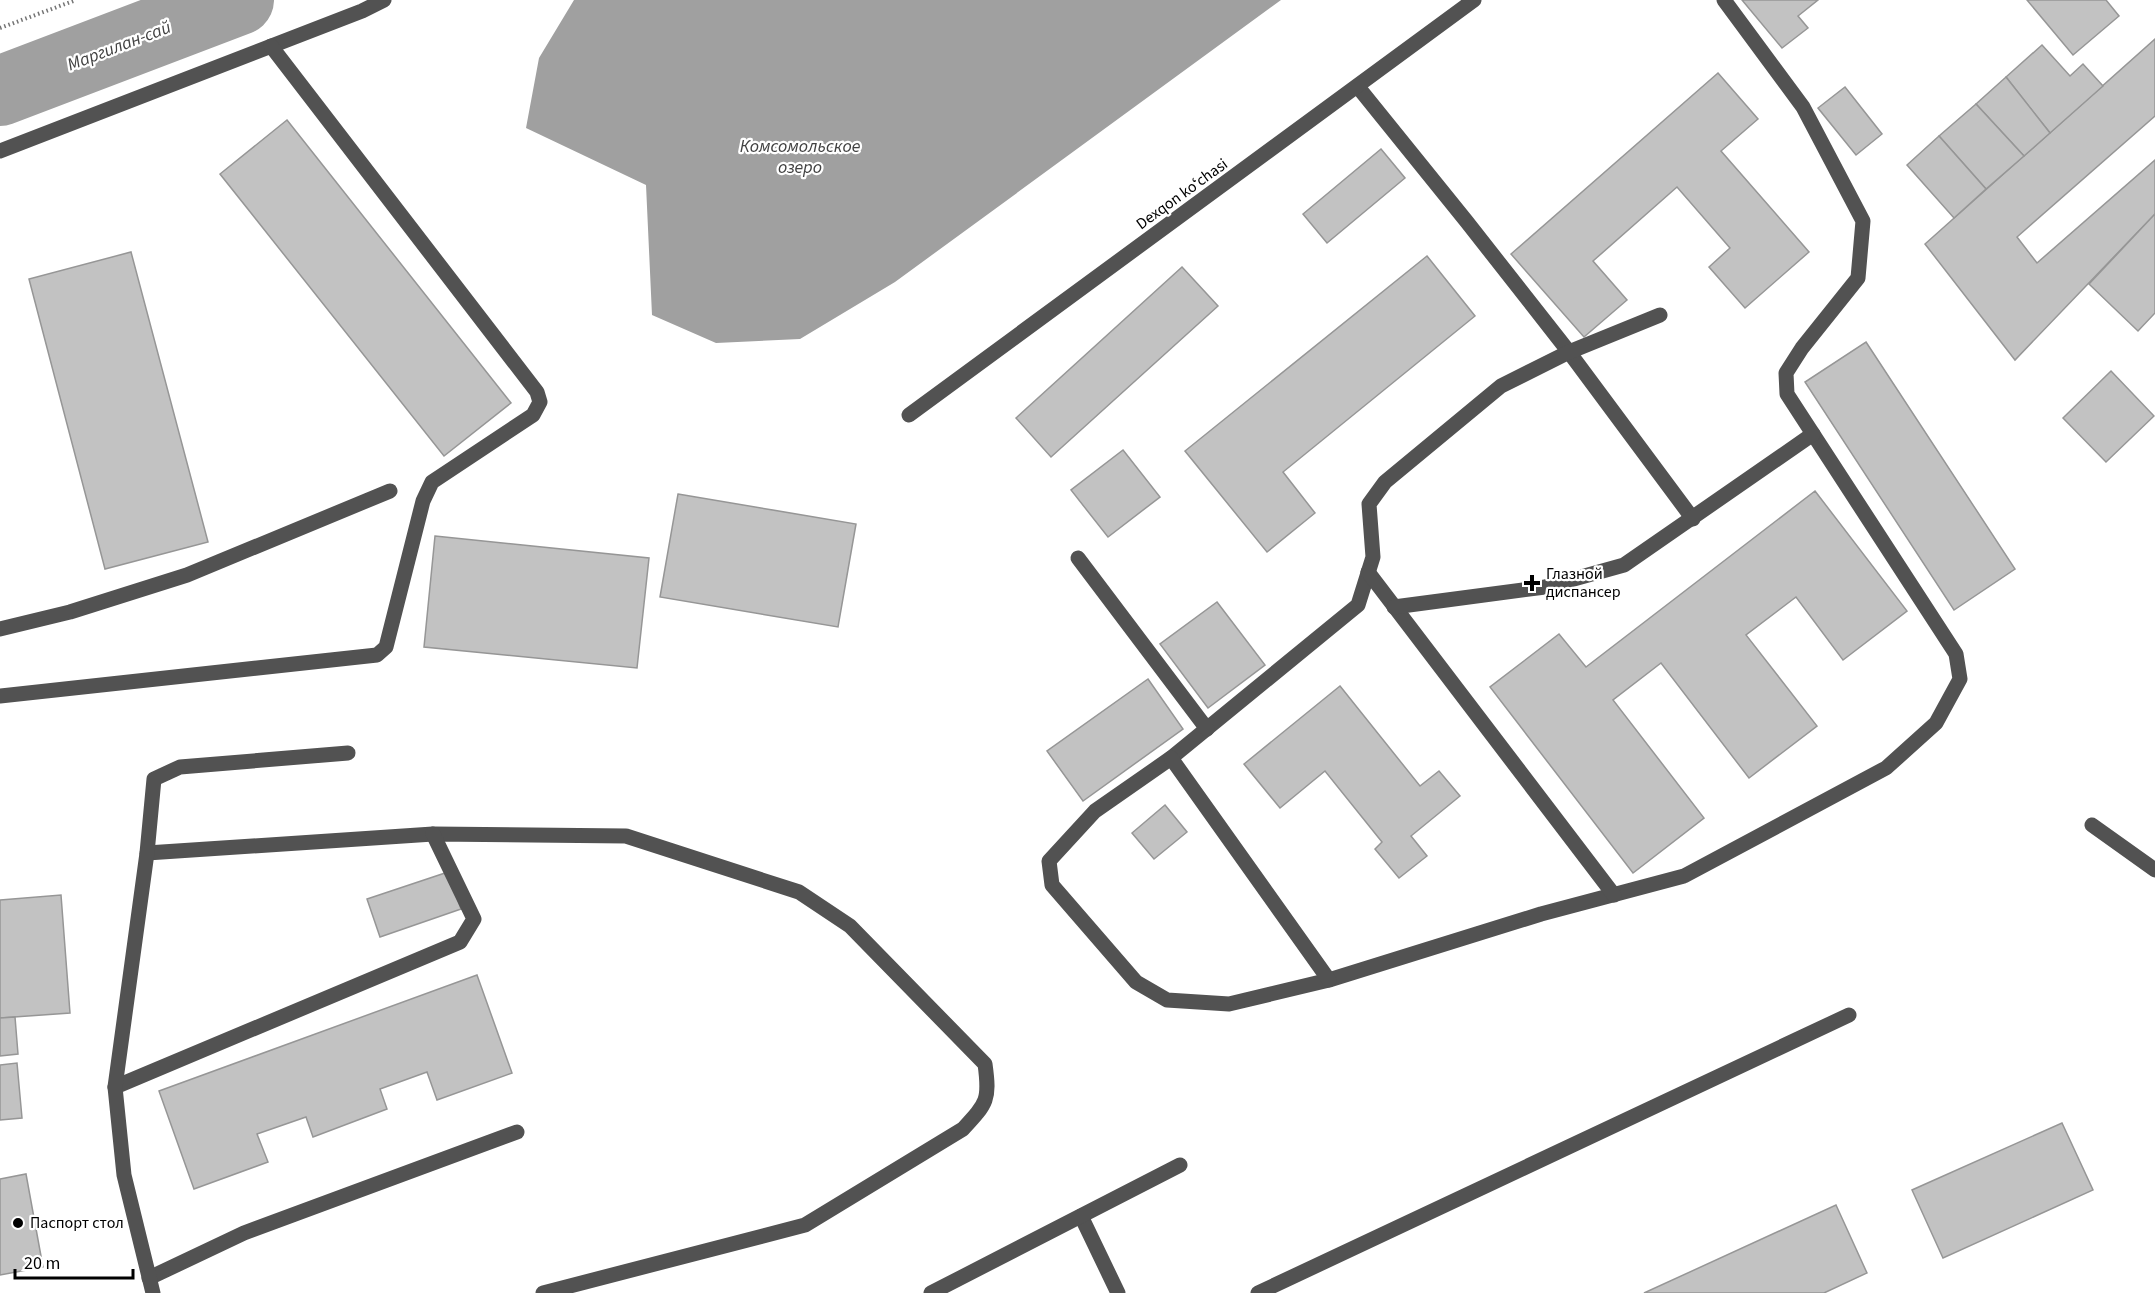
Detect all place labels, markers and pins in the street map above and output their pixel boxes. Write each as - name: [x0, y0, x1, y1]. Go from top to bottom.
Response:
- place label: Глазной диспансер: [1546, 563, 1621, 603]
- marker: Глазной диспансер: [1523, 574, 1541, 592]
- place label: Паспорт стол: [30, 1212, 124, 1234]
- marker: Паспорт стол: [11, 1216, 25, 1230]

